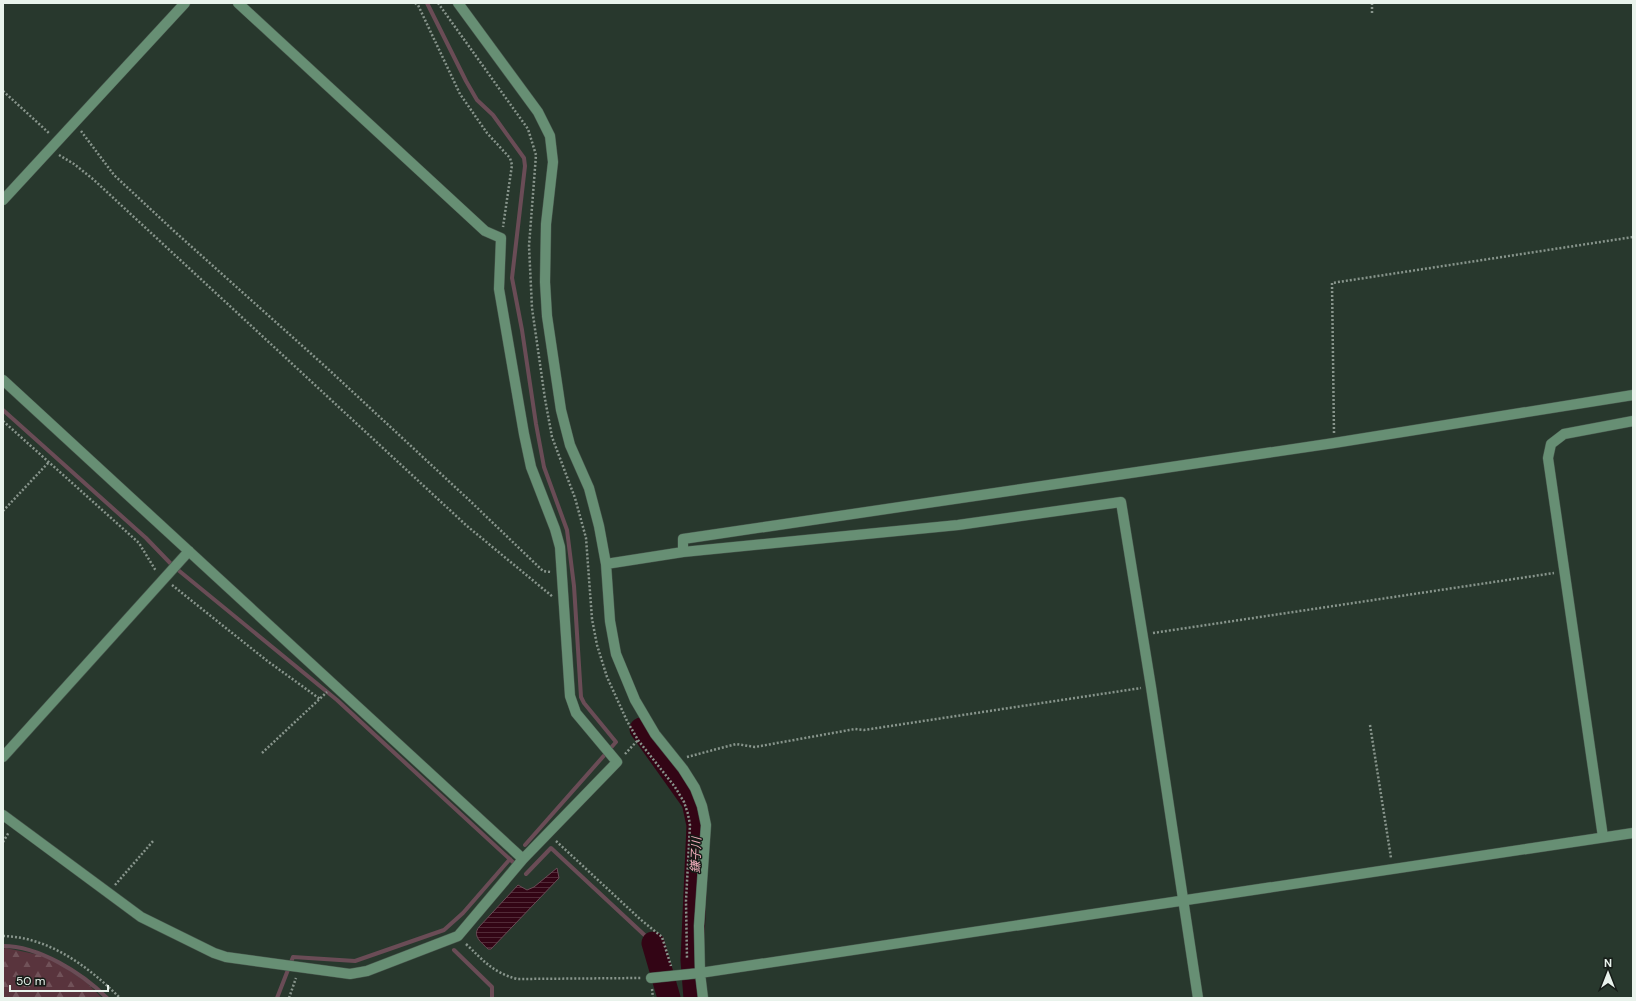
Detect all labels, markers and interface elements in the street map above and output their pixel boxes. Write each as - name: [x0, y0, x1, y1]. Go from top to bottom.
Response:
- water label: 鎌子川: [687, 835, 705, 873]
- north arrow: [1588, 953, 1628, 993]
- text: N: [1604, 956, 1612, 970]
- scale bar: [10, 967, 108, 993]
- text: 50 m: [16, 973, 45, 989]

